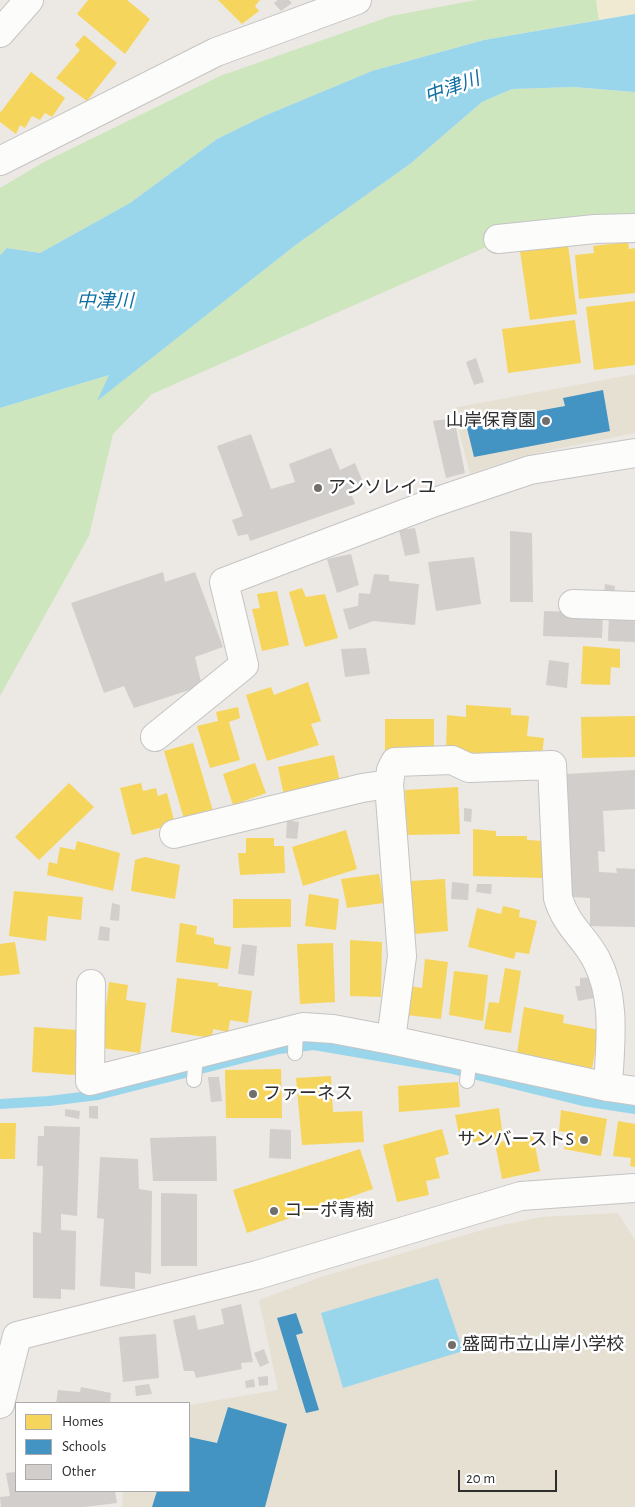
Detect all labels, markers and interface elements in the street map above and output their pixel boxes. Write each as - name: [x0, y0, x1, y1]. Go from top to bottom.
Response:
- water label: 中津川: [421, 68, 483, 108]
- water label: 中津川: [77, 290, 133, 312]
- place label: 山岸保育園: [446, 410, 536, 432]
- marker: 山岸保育園: [540, 415, 552, 427]
- place label: アンソレイユ: [328, 477, 436, 499]
- marker: アンソレイユ: [312, 482, 324, 494]
- place label: ファーネス: [263, 1083, 353, 1105]
- marker: ファーネス: [247, 1088, 259, 1100]
- place label: サンバーストS: [458, 1129, 574, 1151]
- marker: サンバーストS: [578, 1134, 590, 1146]
- place label: コーポ青樹: [284, 1200, 374, 1222]
- marker: コーポ青樹: [268, 1205, 280, 1217]
- place label: 盛岡市立山岸小学校: [462, 1334, 624, 1356]
- marker: 盛岡市立山岸小学校: [446, 1339, 458, 1351]
- legend: [15, 1402, 190, 1492]
- text: Homes: [62, 1414, 104, 1429]
- text: Schools: [62, 1439, 106, 1454]
- scale bar: [460, 1460, 559, 1492]
- text: Other: [62, 1464, 96, 1479]
- text: 20 m: [466, 1471, 495, 1486]

